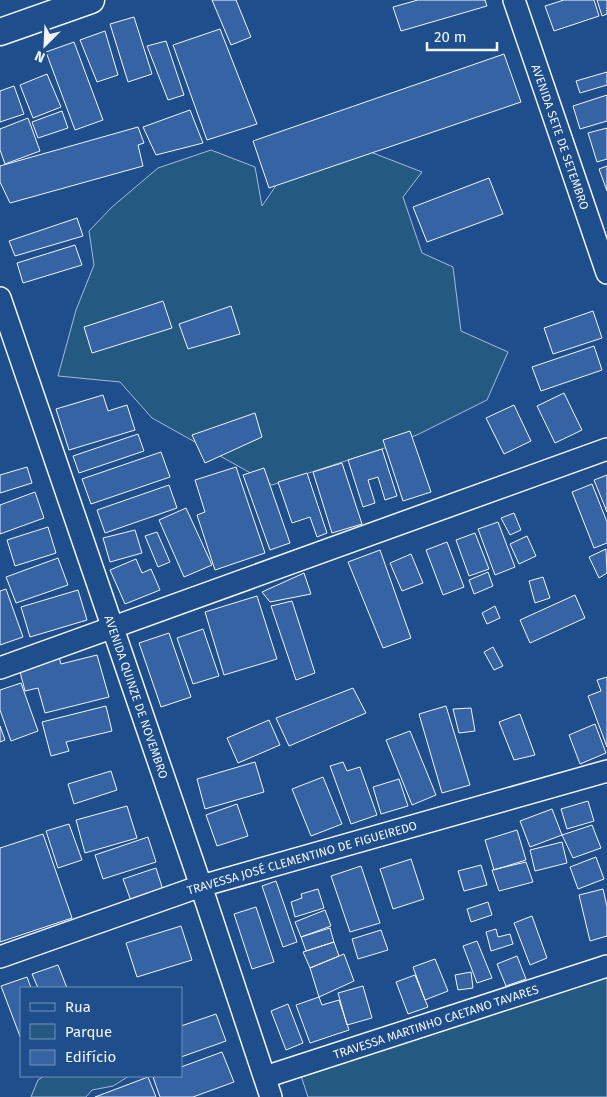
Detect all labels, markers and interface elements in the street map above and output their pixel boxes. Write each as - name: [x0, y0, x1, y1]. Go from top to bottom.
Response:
- north arrow: [20, 20, 70, 70]
- scale bar: [427, 20, 497, 52]
- text: 20 m: [434, 28, 467, 46]
- text: N: [32, 47, 48, 66]
- street label: AVENIDA SETE DE SETEMBRO: [528, 62, 592, 212]
- street label: AVENIDA QUINZE DE NOVEMBRO: [101, 613, 171, 781]
- street label: TRAVESSA JOSÉ CLEMENTINO DE FIGUEIREDO: [185, 817, 419, 898]
- street label: TRAVESSA MARTINHO CAETANO TAVARES: [332, 982, 541, 1062]
- legend: [20, 987, 182, 1077]
- text: Rua: [65, 998, 91, 1016]
- text: Parque: [65, 1023, 112, 1041]
- text: Edifício: [65, 1048, 116, 1066]

